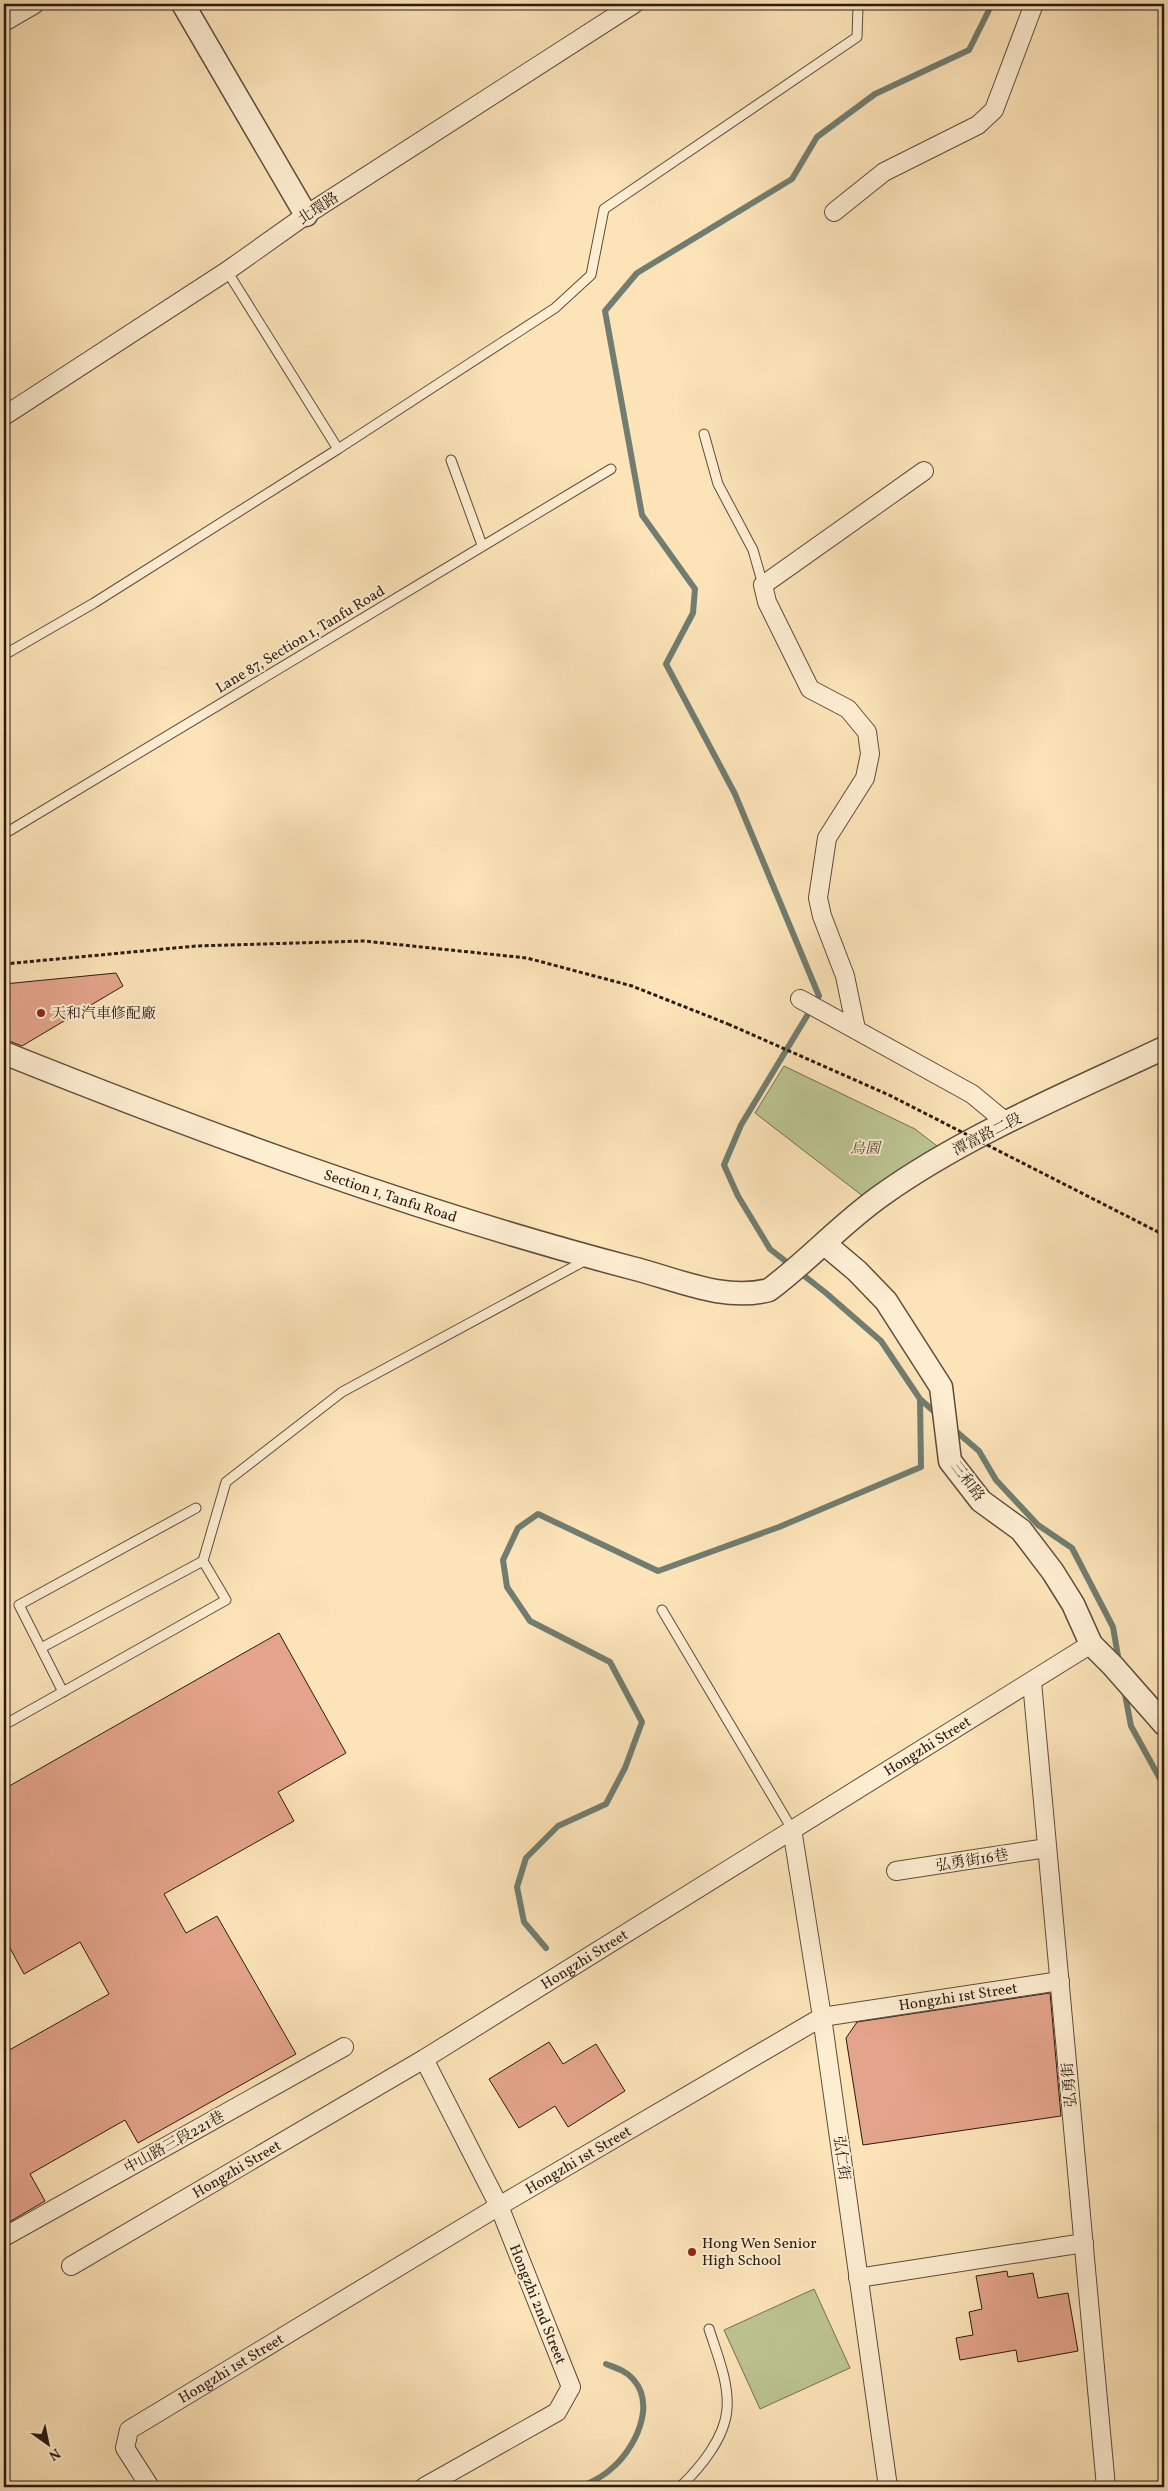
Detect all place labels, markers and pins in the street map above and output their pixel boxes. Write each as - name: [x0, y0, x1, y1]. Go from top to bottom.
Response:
- place label: 天和汽車修配廠: [51, 1004, 156, 1025]
- marker: 天和汽車修配廠: [35, 1007, 47, 1019]
- place label: Hong Wen Senior High School: [702, 2234, 816, 2272]
- marker: Hong Wen Senior High School: [686, 2246, 698, 2258]

